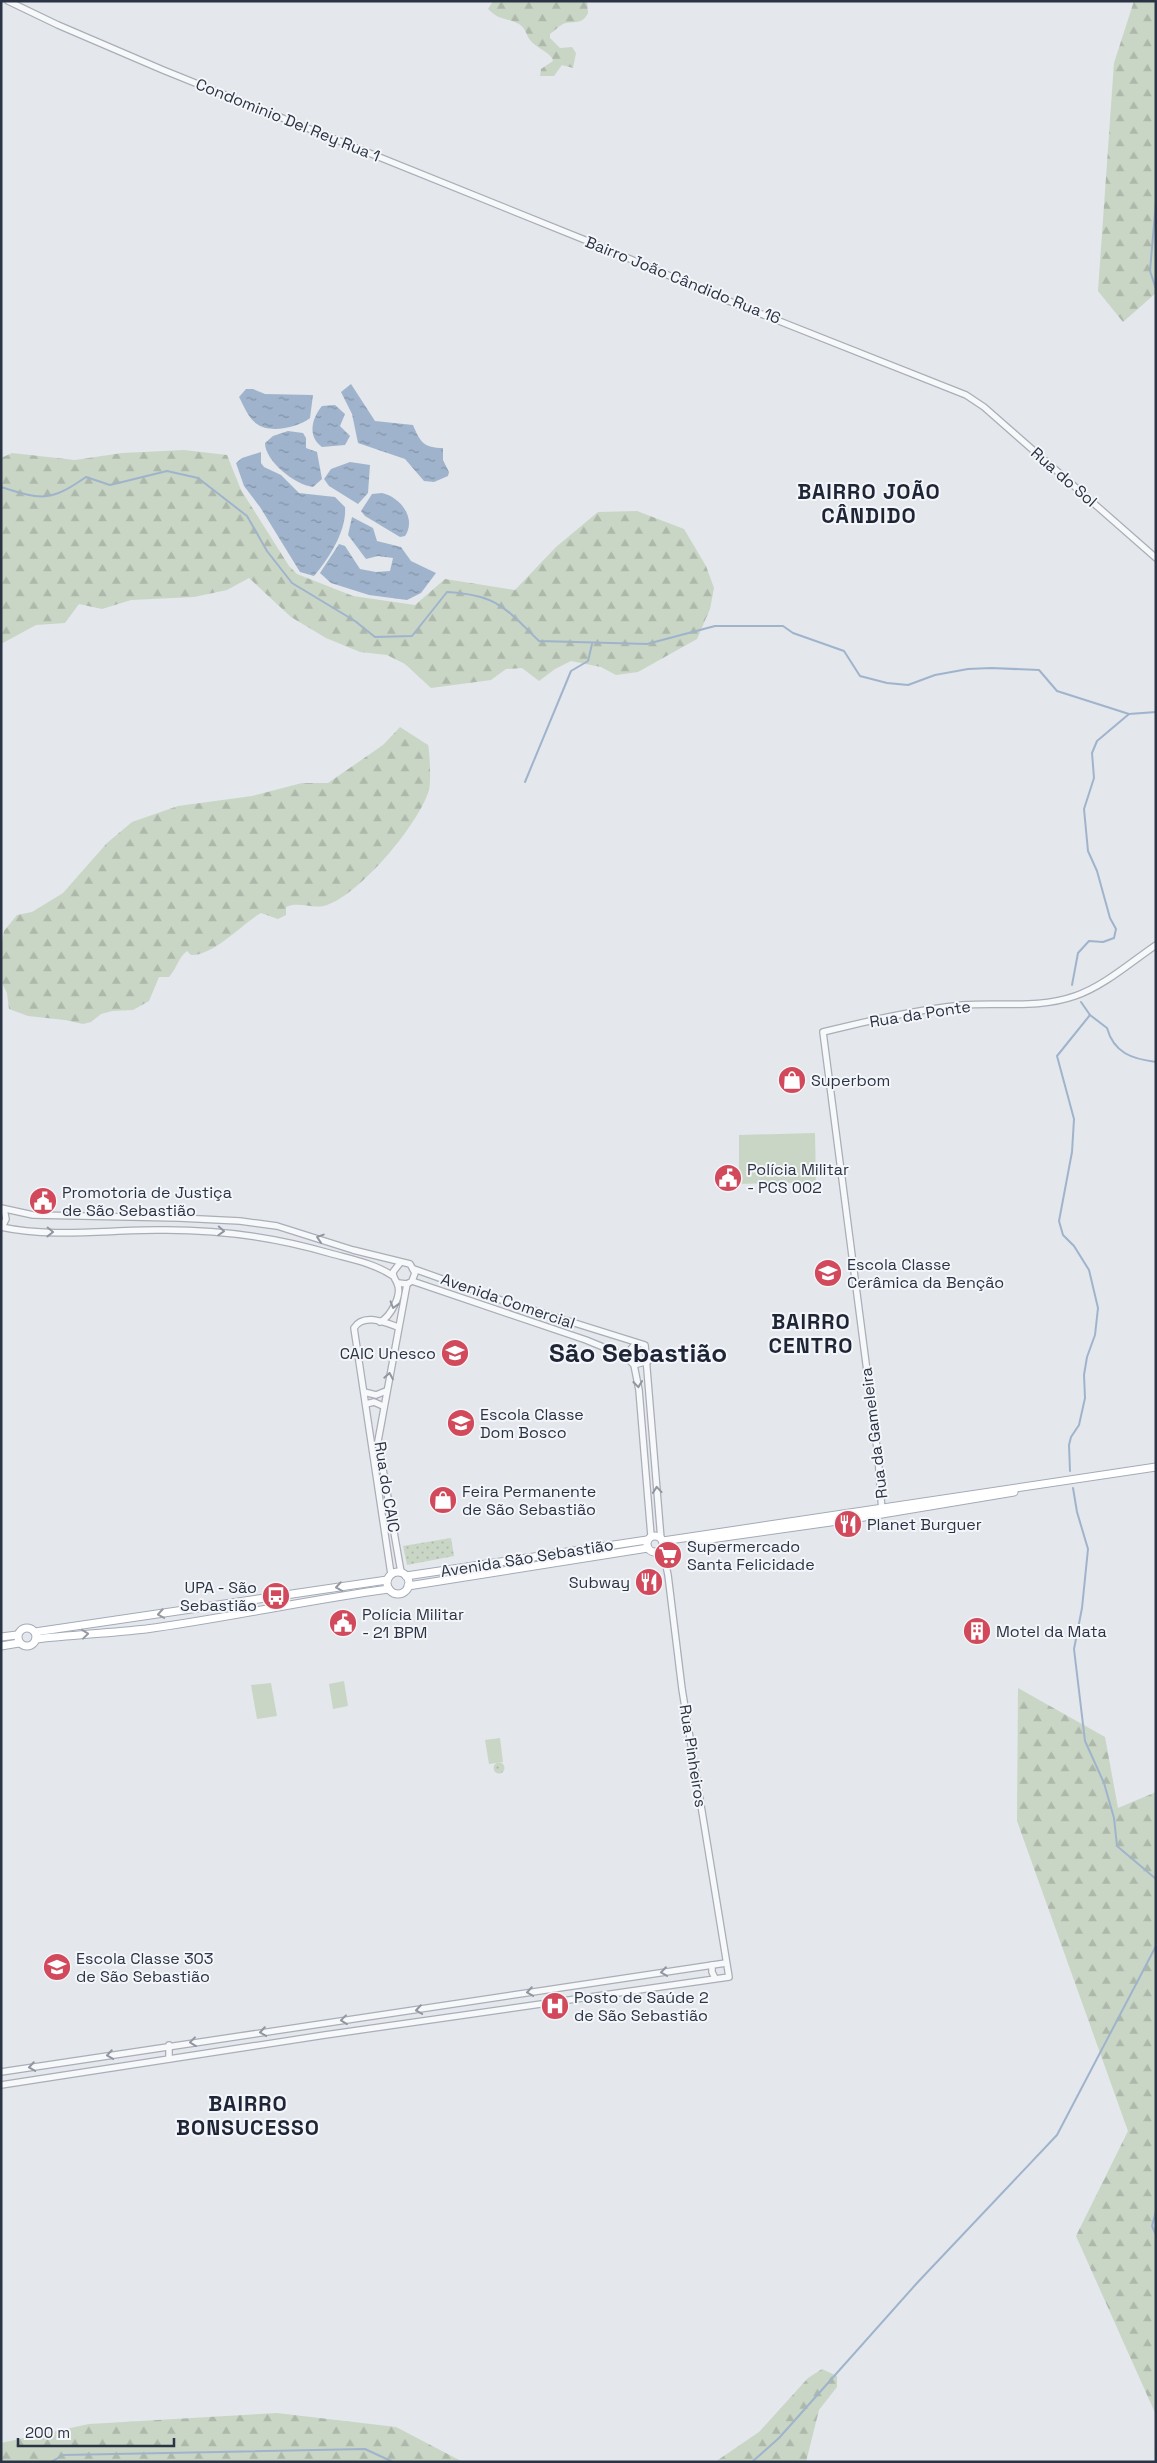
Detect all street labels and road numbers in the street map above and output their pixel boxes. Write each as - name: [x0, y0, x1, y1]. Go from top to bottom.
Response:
- street label: Condominio Del Rey Rua 1: [193, 73, 383, 167]
- street label: Bairro João Cândido Rua 16: [582, 231, 784, 329]
- street label: Rua do Sol: [1027, 442, 1101, 512]
- street label: Rua da Ponte: [868, 996, 972, 1032]
- street label: Avenida Comercial: [438, 1268, 578, 1334]
- street label: Rua da Gameleira: [856, 1366, 892, 1500]
- street label: Rua do CAIC: [369, 1440, 405, 1534]
- street label: Avenida São Sebastião: [439, 1534, 615, 1582]
- street label: Rua Pinheiros: [675, 1703, 711, 1809]

